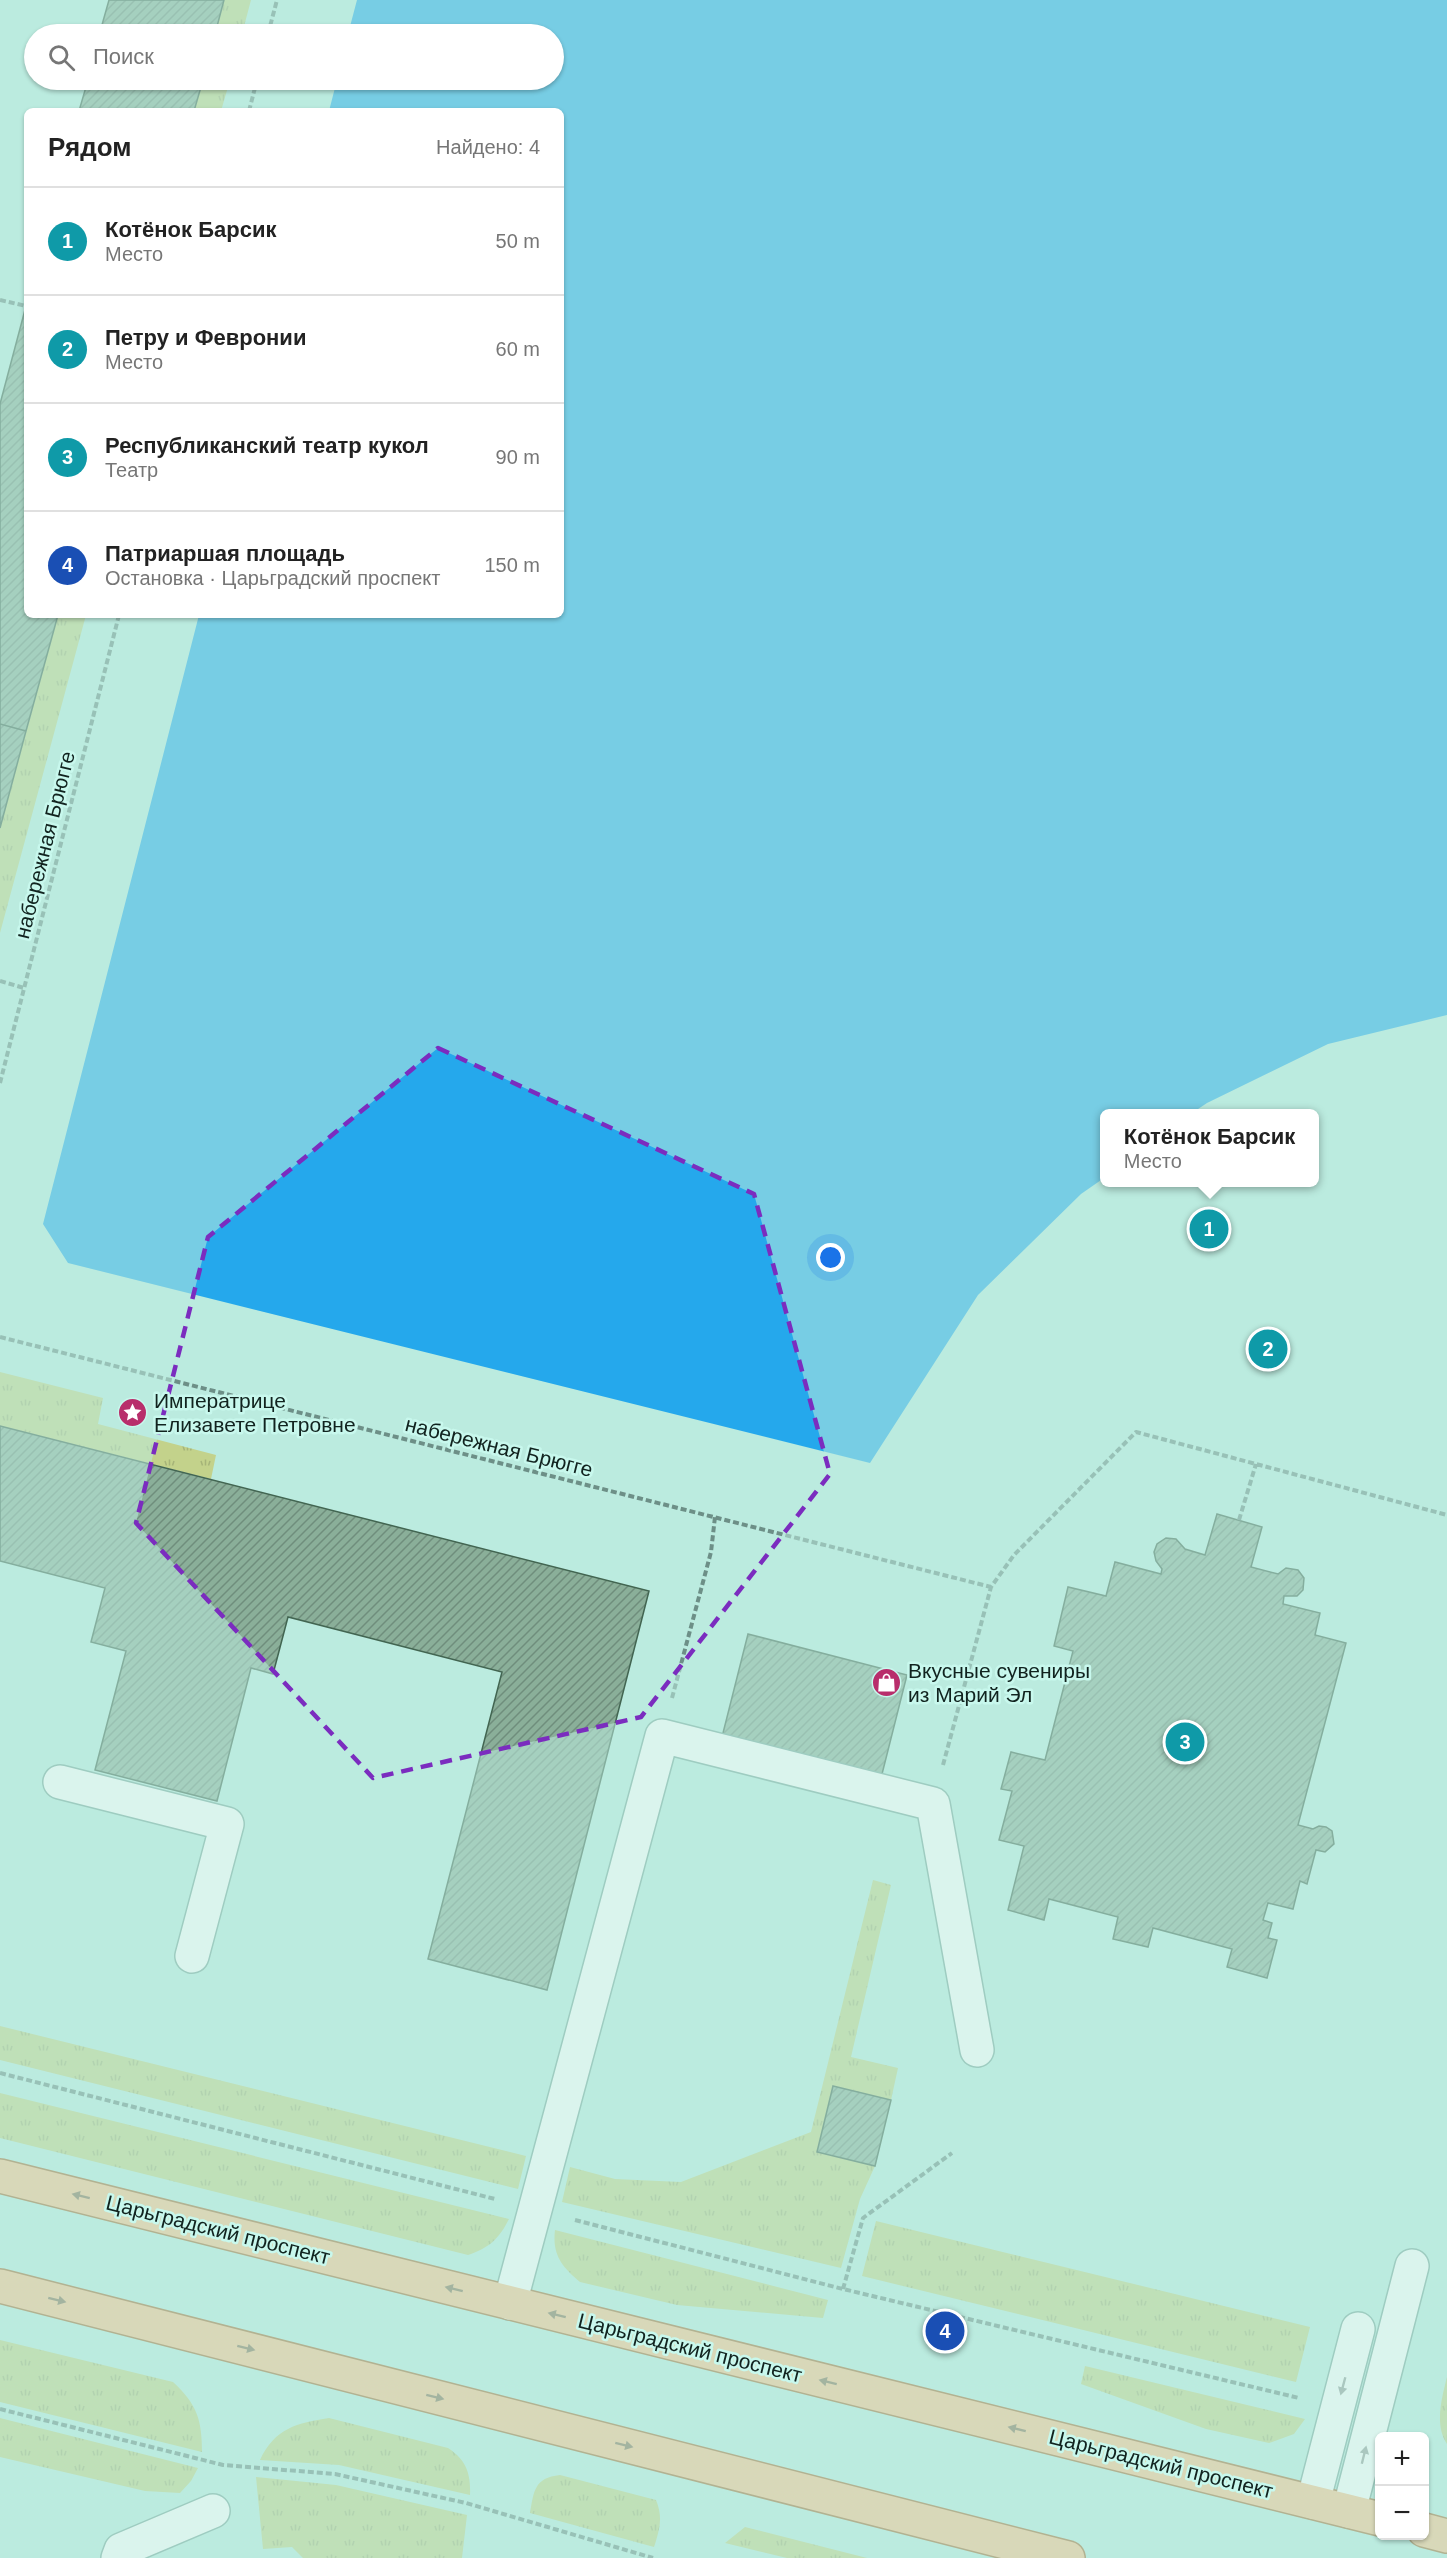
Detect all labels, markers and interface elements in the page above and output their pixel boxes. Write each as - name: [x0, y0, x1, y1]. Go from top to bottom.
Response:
- search box: [24, 24, 564, 90]
- icon: search: [45, 41, 78, 74]
- text: Поиск: [93, 44, 154, 69]
- text: Рядом: [48, 132, 131, 162]
- text: Найдено: 4: [436, 136, 540, 158]
- text: Котёнок Барсик: [105, 217, 276, 242]
- text: 1: [62, 230, 73, 252]
- text: 50 m: [496, 230, 540, 252]
- text: Место: [105, 243, 163, 265]
- text: Петру и Февронии: [105, 325, 306, 350]
- text: 2: [62, 338, 73, 360]
- text: 60 m: [496, 338, 540, 360]
- text: Место: [105, 351, 163, 373]
- text: Республиканский театр кукол: [105, 433, 429, 458]
- text: 3: [62, 446, 73, 468]
- text: 90 m: [496, 446, 540, 468]
- text: Театр: [105, 459, 158, 481]
- text: Патриаршая площадь: [105, 541, 345, 566]
- text: 4: [62, 554, 73, 576]
- text: 150 m: [484, 554, 540, 576]
- text: Остановка · Царьградский проспект: [105, 567, 440, 589]
- street label: набережная Брюгге: [10, 749, 79, 941]
- popup: [1100, 1109, 1319, 1187]
- text: Котёнок Барсик: [1124, 1124, 1295, 1149]
- text: Место: [1124, 1150, 1182, 1172]
- pin: 1: [1190, 1206, 1228, 1252]
- your location: [816, 1243, 845, 1272]
- pin: 2: [1248, 1326, 1288, 1372]
- place label: Императрице Елизавете Петровне: [154, 1389, 356, 1436]
- place icon: Императрице Елизавете Петровне: [117, 1397, 149, 1429]
- street label: набережная Брюгге: [403, 1412, 595, 1481]
- place label: Вкусные сувениры из Марий Эл: [908, 1659, 1090, 1706]
- shop icon: Вкусные сувениры из Марий Эл: [871, 1667, 903, 1699]
- pin: 3: [1166, 1720, 1204, 1764]
- one-way arrow: [72, 2190, 90, 2200]
- street label: Царьградский проспект: [104, 2191, 333, 2269]
- one-way arrow: [444, 2283, 463, 2293]
- one-way arrow: [48, 2296, 66, 2306]
- pin: 4: [926, 2308, 964, 2354]
- one-way arrow: [548, 2309, 566, 2319]
- street label: Царьградский проспект: [576, 2309, 805, 2387]
- one-way arrow: [237, 2344, 255, 2354]
- one-way arrow: [818, 2376, 837, 2386]
- one-way arrow: [1338, 2377, 1348, 2395]
- one-way arrow: [425, 2392, 444, 2402]
- one-way arrow: [1008, 2423, 1026, 2433]
- street label: Царьградский проспект: [1047, 2425, 1276, 2503]
- map controls: [1375, 2432, 1429, 2540]
- button: +: [1375, 2432, 1429, 2486]
- one-way arrow: [614, 2440, 633, 2450]
- one-way arrow: [1359, 2446, 1369, 2464]
- button: −: [1375, 2486, 1429, 2540]

